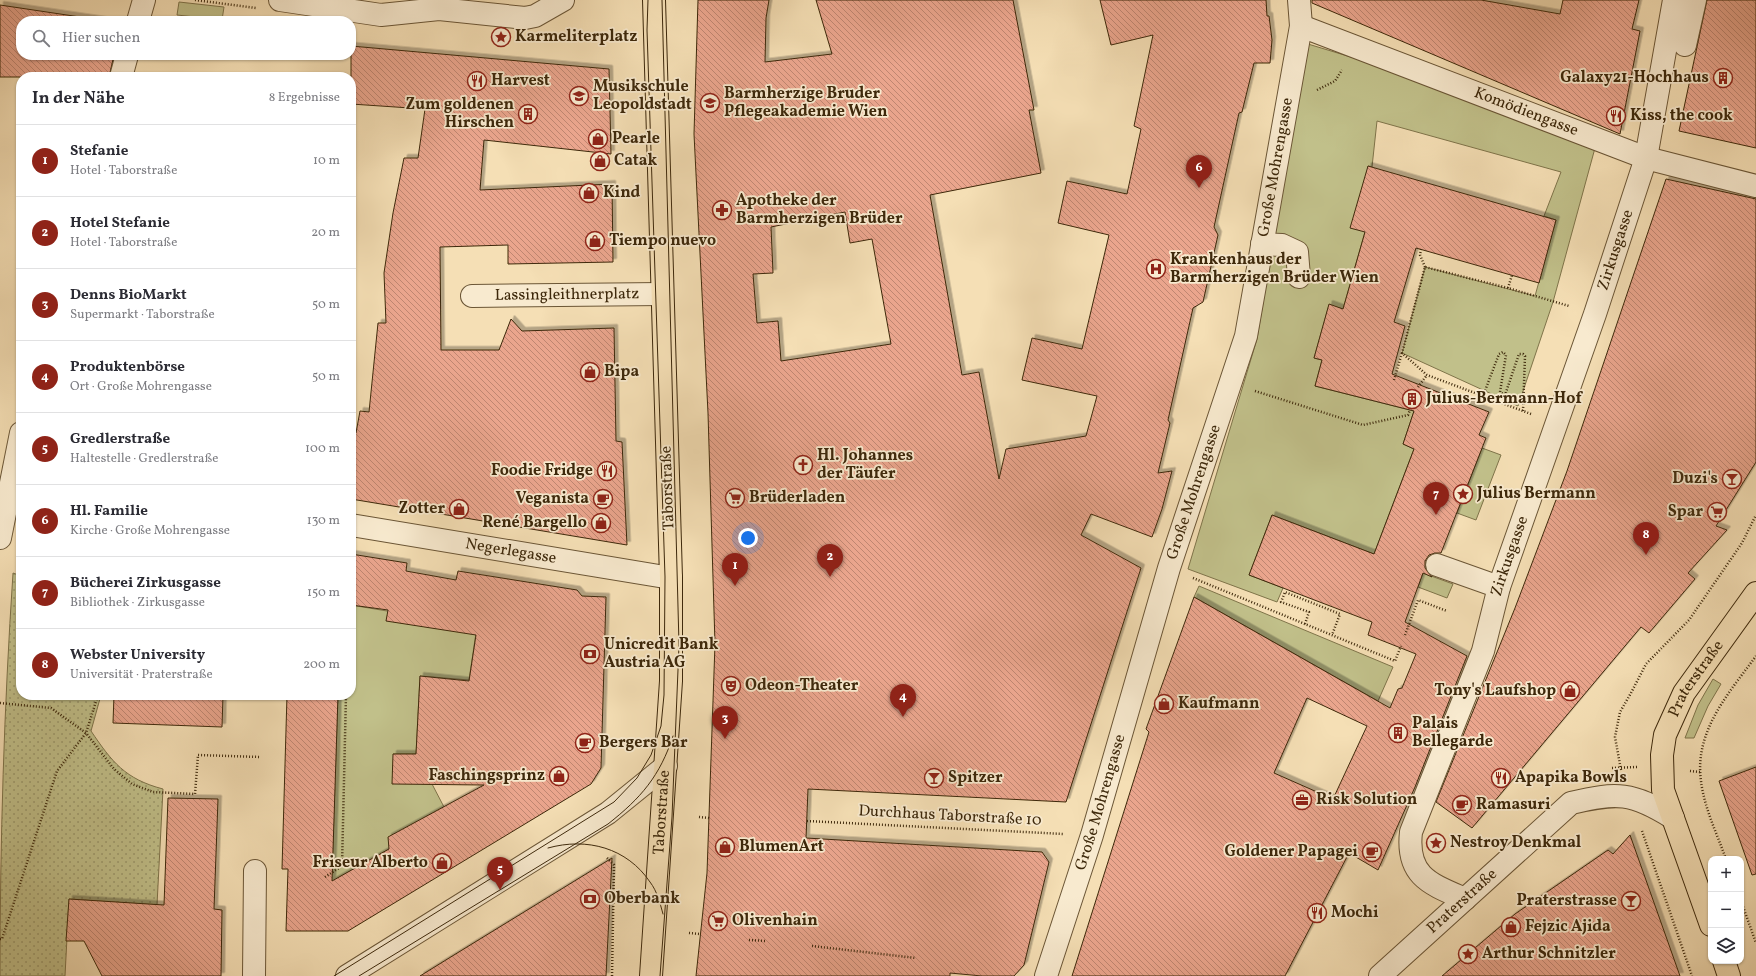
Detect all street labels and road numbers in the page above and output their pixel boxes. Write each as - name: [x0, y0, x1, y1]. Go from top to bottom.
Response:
- street label: Komödiengasse: [1471, 82, 1581, 142]
- street label: Große Mohrengasse: [1253, 96, 1299, 239]
- street label: Zirkusgasse: [1592, 207, 1639, 293]
- street label: Lassingleithnerplatz: [495, 283, 639, 307]
- street label: Große Mohrengasse: [1161, 422, 1227, 563]
- street label: Taborstraße: [656, 445, 680, 531]
- street label: Zirkusgasse: [1486, 513, 1534, 599]
- street label: Negerlegasse: [464, 533, 558, 570]
- street label: Praterstraße: [1663, 636, 1729, 721]
- street label: Große Mohrengasse: [1070, 732, 1131, 873]
- street label: Taborstraße: [648, 769, 676, 855]
- street label: Durchhaus Taborstraße 10: [858, 800, 1042, 832]
- street label: Praterstraße: [1422, 864, 1502, 939]

